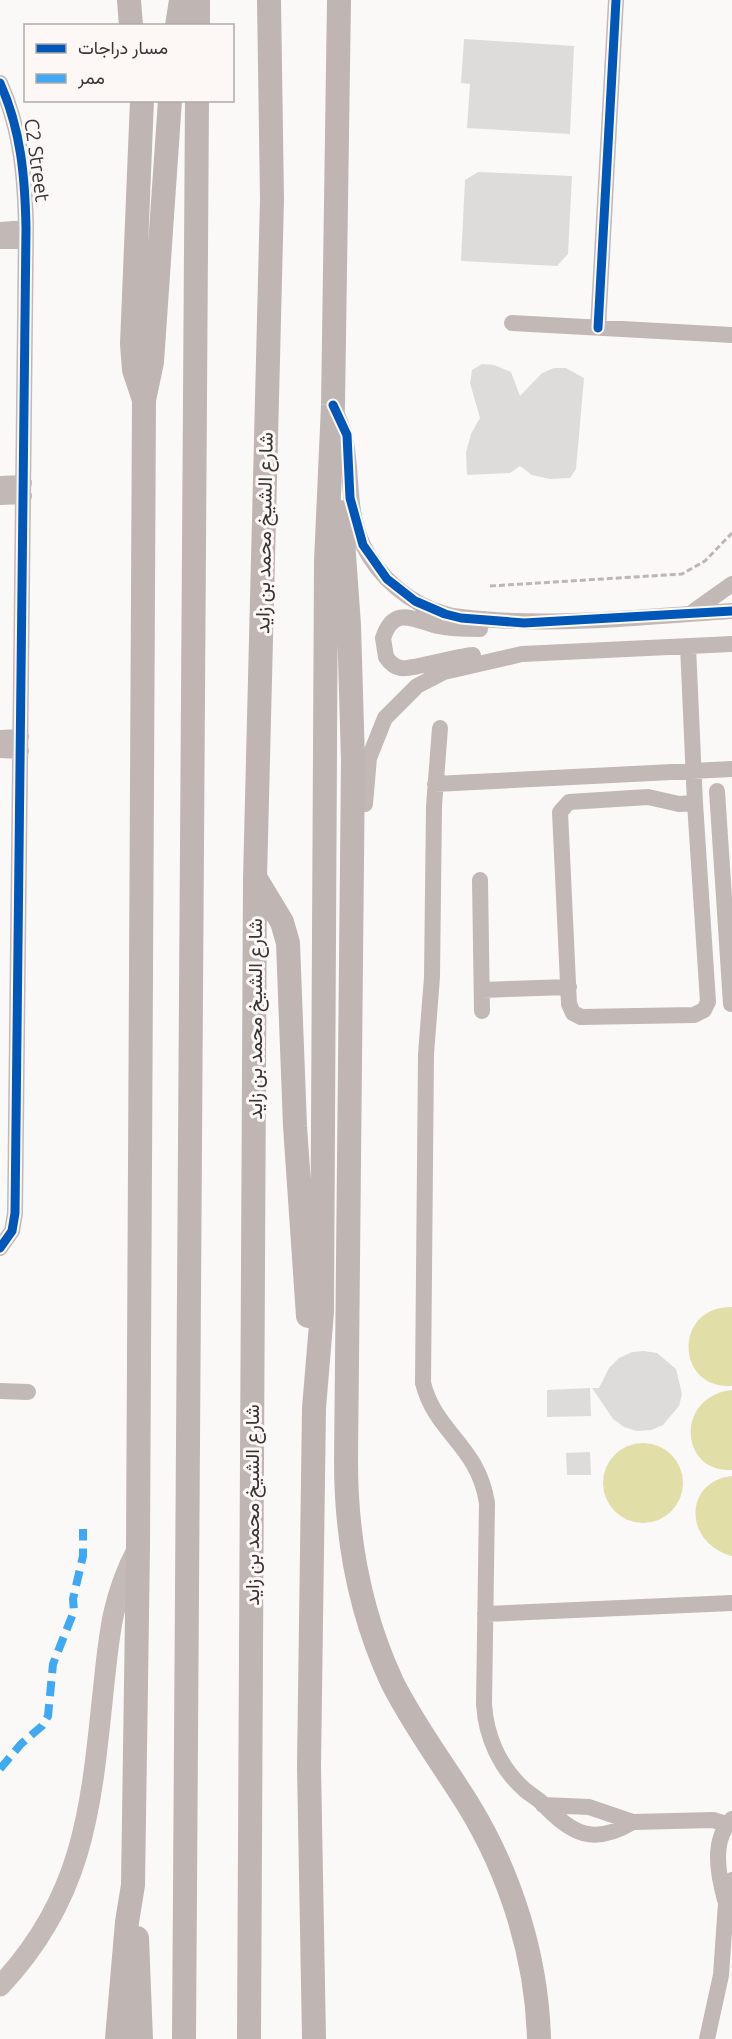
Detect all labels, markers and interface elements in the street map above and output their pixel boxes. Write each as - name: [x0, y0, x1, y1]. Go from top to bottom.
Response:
- legend: [24, 24, 234, 102]
- text: مسار دراجات: [78, 37, 168, 59]
- text: ممر: [77, 67, 105, 89]
- street label: C2 Street: [20, 117, 55, 203]
- street label: شارع الشيخ محمد بن زايد: [250, 432, 280, 634]
- street label: شارع الشيخ محمد بن زايد: [243, 918, 269, 1120]
- street label: شارع الشيخ محمد بن زايد: [240, 1404, 266, 1606]

